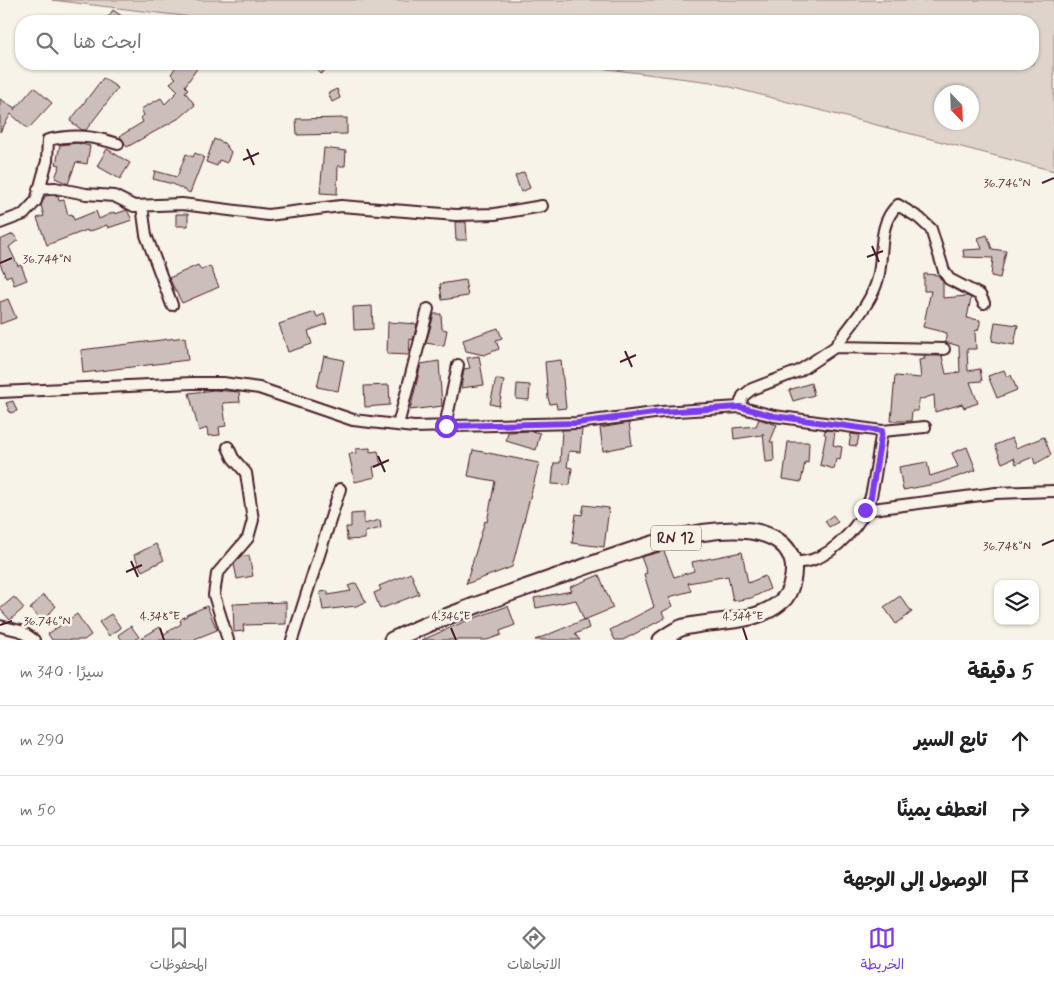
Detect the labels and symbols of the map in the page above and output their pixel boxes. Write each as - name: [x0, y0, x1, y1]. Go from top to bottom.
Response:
- north arrow: [934, 85, 979, 130]
- text: 36.746°N: [983, 176, 1031, 192]
- text: 36.744°N: [23, 252, 71, 268]
- route start: [435, 415, 458, 438]
- route end: [854, 499, 877, 522]
- road number: RN 12: [651, 526, 701, 550]
- text: 36.748°N: [983, 539, 1031, 555]
- text: 4.348°E: [140, 609, 180, 625]
- text: 4.346°E: [431, 609, 471, 625]
- text: 4.344°E: [723, 609, 763, 625]
- text: 36.746°N: [23, 614, 71, 630]

